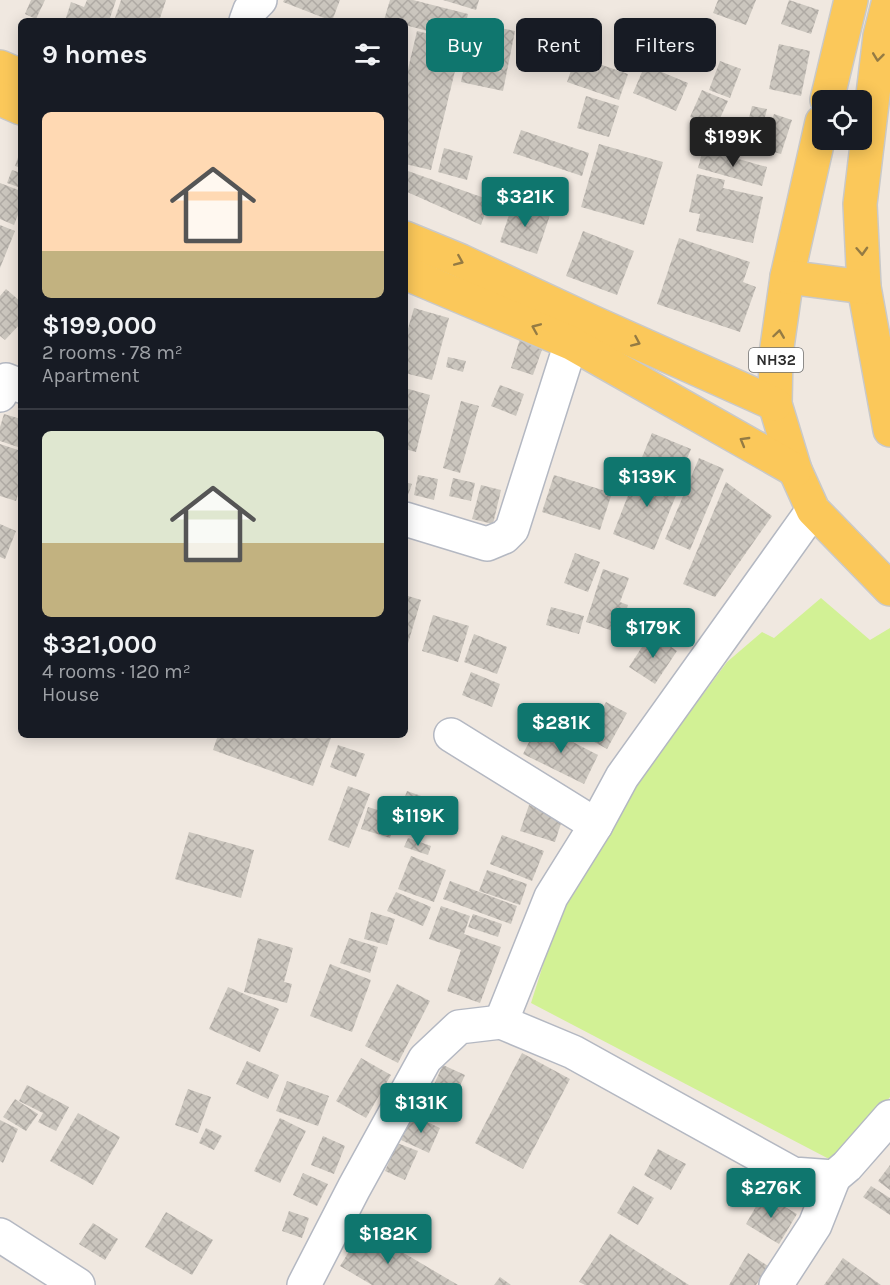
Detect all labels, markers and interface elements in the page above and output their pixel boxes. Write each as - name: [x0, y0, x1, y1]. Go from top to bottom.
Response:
- chip: Buy: [426, 18, 504, 72]
- chip: Rent: [516, 18, 602, 72]
- chip: Filters: [614, 18, 716, 72]
- icon: filters: [351, 38, 384, 71]
- text: 9 homes: [42, 39, 148, 70]
- one-way arrow: [872, 53, 884, 62]
- map controls: [812, 90, 872, 150]
- button: locate: [812, 90, 872, 150]
- pin: $199K: [691, 117, 775, 168]
- text: $199K: [704, 125, 762, 148]
- icon: home: [159, 151, 267, 259]
- pin: $321K: [483, 177, 567, 228]
- text: $321K: [496, 185, 554, 208]
- one-way arrow: [856, 247, 869, 256]
- one-way arrow: [453, 253, 464, 265]
- text: $199,000: [42, 310, 157, 341]
- one-way arrow: [531, 323, 542, 335]
- one-way arrow: [773, 329, 785, 338]
- one-way arrow: [630, 335, 641, 347]
- text: 2 rooms · 78 m²: [42, 341, 183, 364]
- road number: NH32: [749, 348, 803, 372]
- text: Apartment: [42, 364, 140, 387]
- one-way arrow: [740, 437, 750, 448]
- pin: $139K: [605, 457, 689, 508]
- text: $139K: [618, 465, 676, 488]
- icon: home: [159, 470, 267, 578]
- pin: $179K: [611, 608, 695, 659]
- text: $179K: [625, 616, 681, 639]
- text: $321,000: [42, 629, 157, 660]
- text: 4 rooms · 120 m²: [42, 660, 191, 683]
- text: House: [42, 683, 99, 706]
- pin: $281K: [519, 703, 603, 754]
- text: $281K: [531, 711, 591, 734]
- pin: $119K: [376, 796, 460, 847]
- text: $119K: [391, 804, 445, 827]
- pin: $131K: [379, 1083, 463, 1134]
- text: $131K: [394, 1091, 448, 1114]
- pin: $276K: [729, 1168, 813, 1219]
- text: $276K: [740, 1176, 802, 1199]
- pin: $182K: [346, 1214, 430, 1265]
- text: $182K: [358, 1222, 418, 1245]

